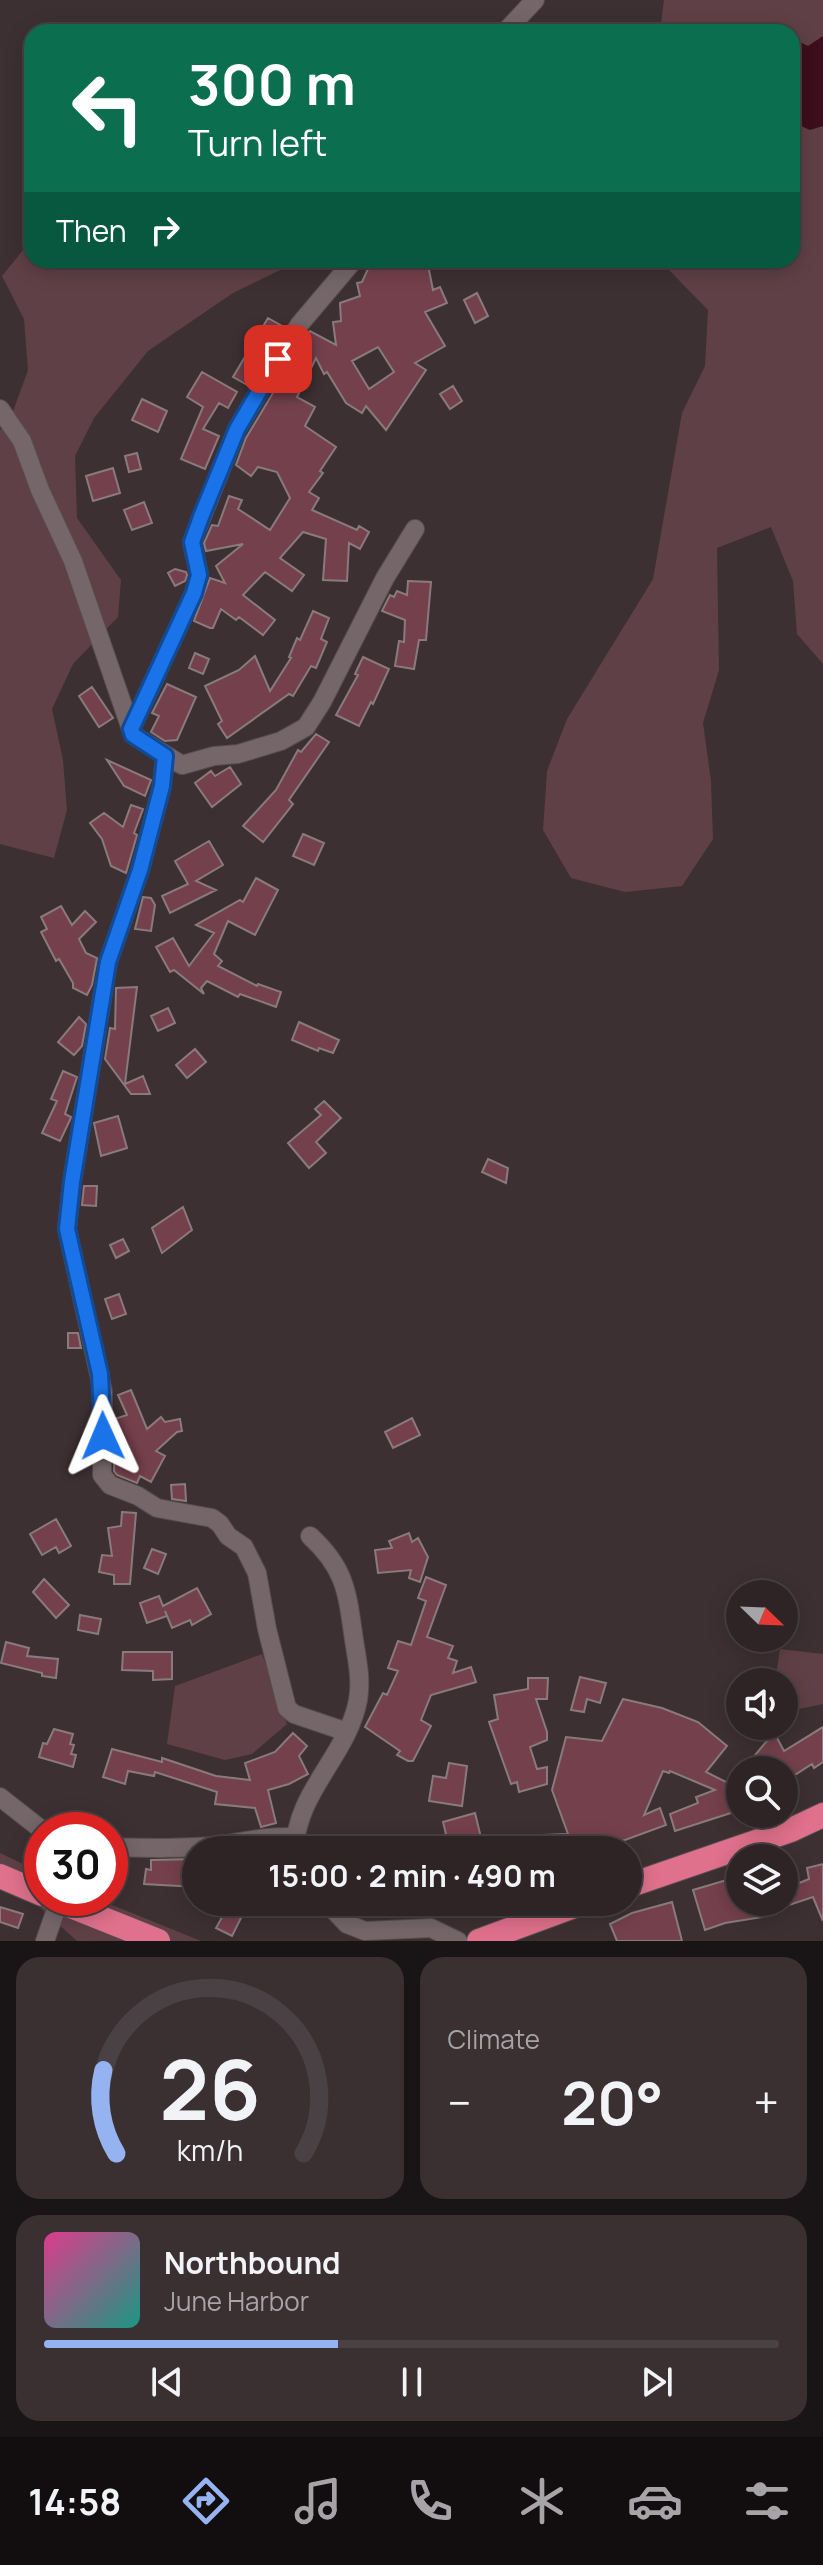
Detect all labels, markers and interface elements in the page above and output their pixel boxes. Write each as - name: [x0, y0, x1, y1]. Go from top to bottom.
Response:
- text: 300 m: [188, 45, 356, 122]
- icon: left: [56, 56, 160, 160]
- text: Turn left: [188, 118, 327, 167]
- icon: right: [143, 208, 187, 252]
- text: Then: [56, 210, 127, 251]
- pin: [244, 325, 312, 393]
- icon: arrive: [256, 337, 300, 381]
- position arrow: [61, 1394, 145, 1478]
- north arrow: [726, 1580, 798, 1652]
- map controls: [726, 1580, 798, 1916]
- button: sound: [726, 1668, 798, 1740]
- button: search: [726, 1756, 798, 1828]
- speed limit sign: 30: [24, 1812, 128, 1916]
- button: layers: [726, 1844, 798, 1916]
- text: 15:00 · 2 min · 490 m: [268, 1855, 556, 1896]
- text: Climate: [448, 2021, 540, 2057]
- text: 26: [159, 2031, 260, 2145]
- text: 20°: [561, 2061, 664, 2143]
- text: −: [448, 2072, 471, 2132]
- text: +: [754, 2072, 779, 2132]
- text: km/h: [177, 2131, 243, 2170]
- text: Northbound: [164, 2242, 341, 2283]
- text: June Harbor: [164, 2283, 309, 2319]
- icon: previous: [145, 2360, 189, 2404]
- icon: pause: [390, 2360, 434, 2404]
- icon: next: [635, 2360, 679, 2404]
- icon: directions: [178, 2473, 234, 2529]
- icon: music: [290, 2473, 346, 2529]
- icon: phone: [402, 2473, 458, 2529]
- icon: climate: [514, 2473, 570, 2529]
- icon: car: [627, 2473, 683, 2529]
- icon: filters: [739, 2473, 795, 2529]
- text: 14:58: [28, 2477, 121, 2526]

